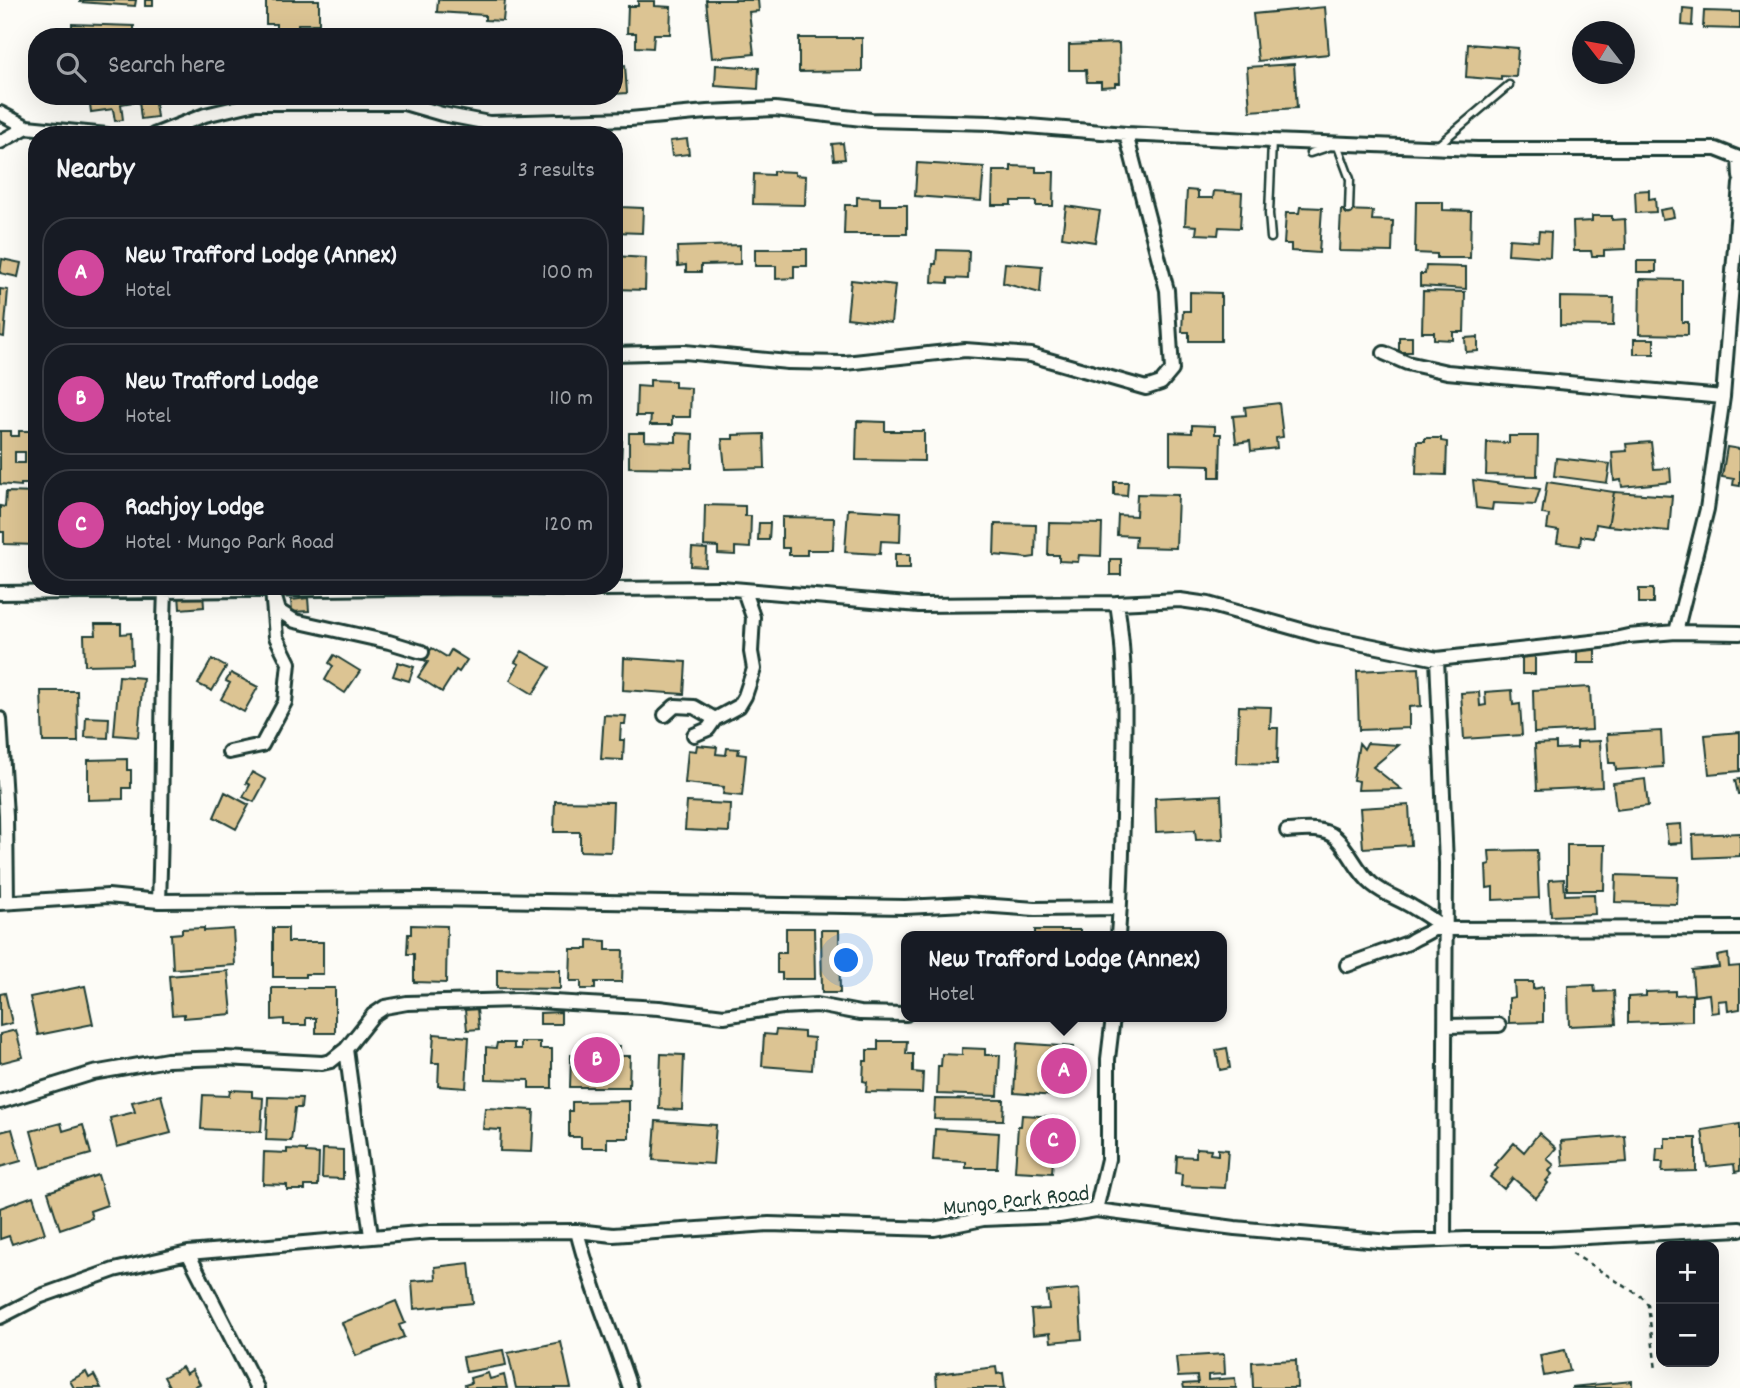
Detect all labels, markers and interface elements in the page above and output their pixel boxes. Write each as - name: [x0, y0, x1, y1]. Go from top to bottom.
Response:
- north arrow: [1572, 21, 1635, 84]
- search box: [28, 28, 623, 105]
- icon: search: [52, 48, 90, 86]
- text: Search here: [108, 48, 226, 85]
- text: Nearby: [56, 150, 134, 193]
- text: 3 results: [518, 155, 595, 188]
- text: New Trafford Lodge (Annex): [125, 238, 397, 275]
- text: A: [75, 257, 87, 290]
- text: 100 m: [542, 257, 593, 290]
- text: Hotel: [125, 275, 171, 308]
- text: New Trafford Lodge: [125, 364, 318, 401]
- text: B: [76, 383, 86, 416]
- text: 110 m: [549, 383, 593, 416]
- text: Hotel: [125, 401, 171, 434]
- text: Rachjoy Lodge: [125, 490, 264, 527]
- text: C: [75, 509, 87, 542]
- text: 120 m: [544, 509, 593, 542]
- text: Hotel · Mungo Park Road: [125, 527, 334, 560]
- popup: [901, 931, 1227, 1022]
- text: New Trafford Lodge (Annex): [928, 942, 1200, 979]
- your location: [829, 943, 863, 977]
- text: Hotel: [928, 979, 974, 1012]
- pin: B: [574, 1034, 620, 1086]
- pin: A: [1041, 1045, 1087, 1097]
- pin: C: [1030, 1115, 1076, 1167]
- street label: Mungo Park Road: [942, 1178, 1091, 1227]
- map controls: [1656, 1241, 1719, 1367]
- button: +: [1656, 1241, 1719, 1304]
- button: −: [1656, 1304, 1719, 1367]

